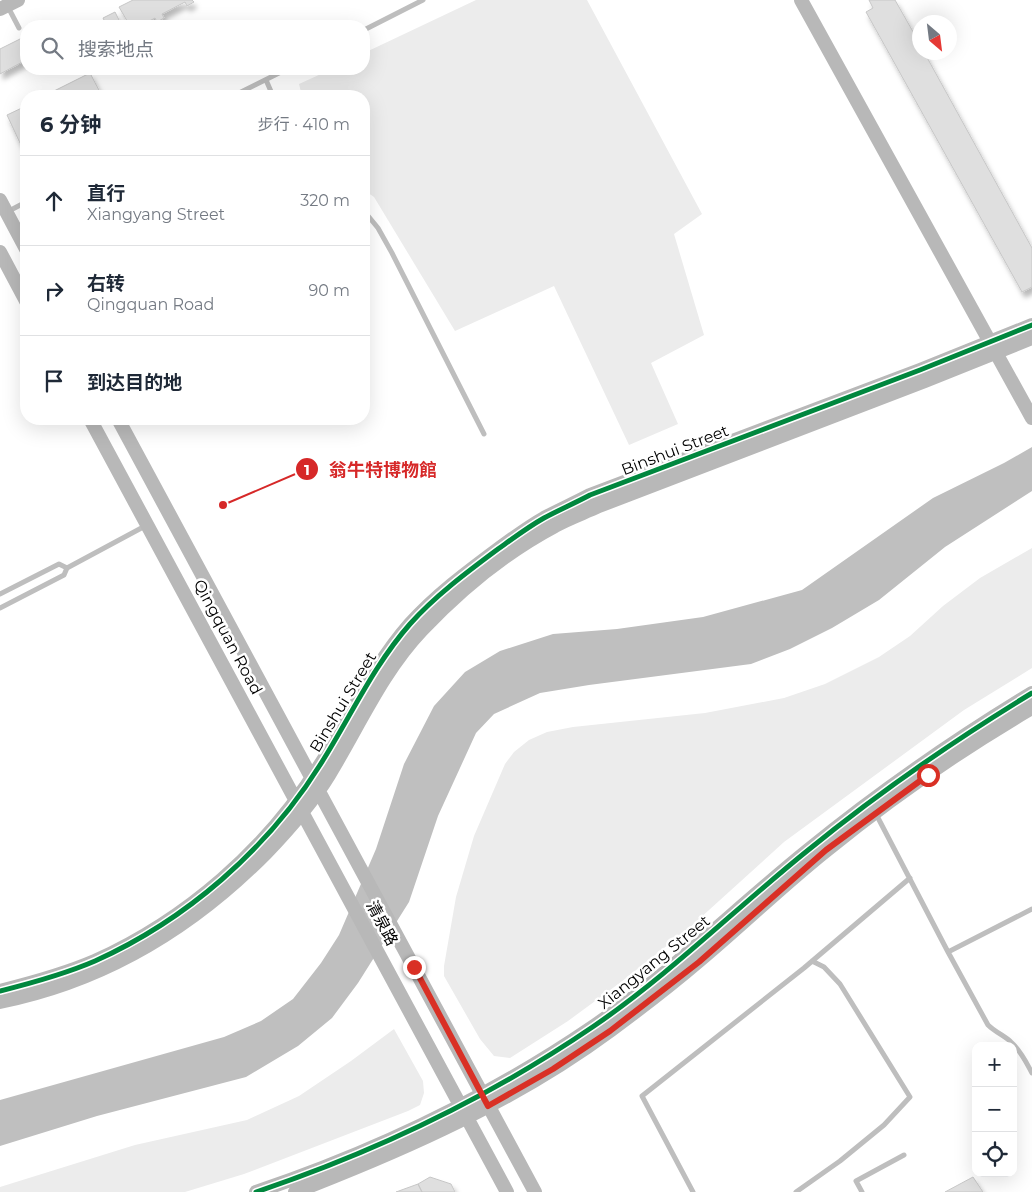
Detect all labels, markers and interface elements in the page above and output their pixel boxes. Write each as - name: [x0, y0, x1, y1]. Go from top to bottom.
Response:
- north arrow: [912, 15, 957, 60]
- search box: [20, 20, 370, 75]
- icon: search: [38, 34, 66, 62]
- text: 搜索地点: [78, 38, 154, 61]
- text: 6 分钟: [40, 112, 101, 137]
- text: 步行 · 410 m: [258, 115, 350, 134]
- text: 直行: [87, 182, 125, 205]
- icon: ahead: [40, 187, 68, 215]
- text: 320 m: [300, 191, 350, 210]
- text: Xiangyang Street: [87, 205, 225, 224]
- text: 右转: [87, 272, 125, 295]
- icon: right: [40, 277, 68, 305]
- text: 90 m: [308, 281, 350, 300]
- text: Qingquan Road: [87, 295, 214, 314]
- icon: arrive: [40, 367, 68, 395]
- text: 到达目的地: [87, 371, 182, 394]
- street label: Binshui Street: [619, 421, 732, 479]
- callout: 翁牛特博物館: [294, 453, 447, 486]
- text: 翁牛特博物館: [329, 459, 437, 481]
- text: 1: [304, 460, 310, 479]
- street label: Qingquan Road: [190, 576, 266, 698]
- street label: Binshui Street: [306, 648, 381, 756]
- route start: [917, 764, 940, 787]
- street label: 清泉路: [362, 897, 402, 949]
- street label: Xiangyang Street: [594, 911, 714, 1013]
- route end: [403, 956, 426, 979]
- map controls: [972, 1042, 1017, 1177]
- button: +: [972, 1042, 1017, 1087]
- button: −: [972, 1087, 1017, 1132]
- button: locate: [972, 1132, 1017, 1177]

